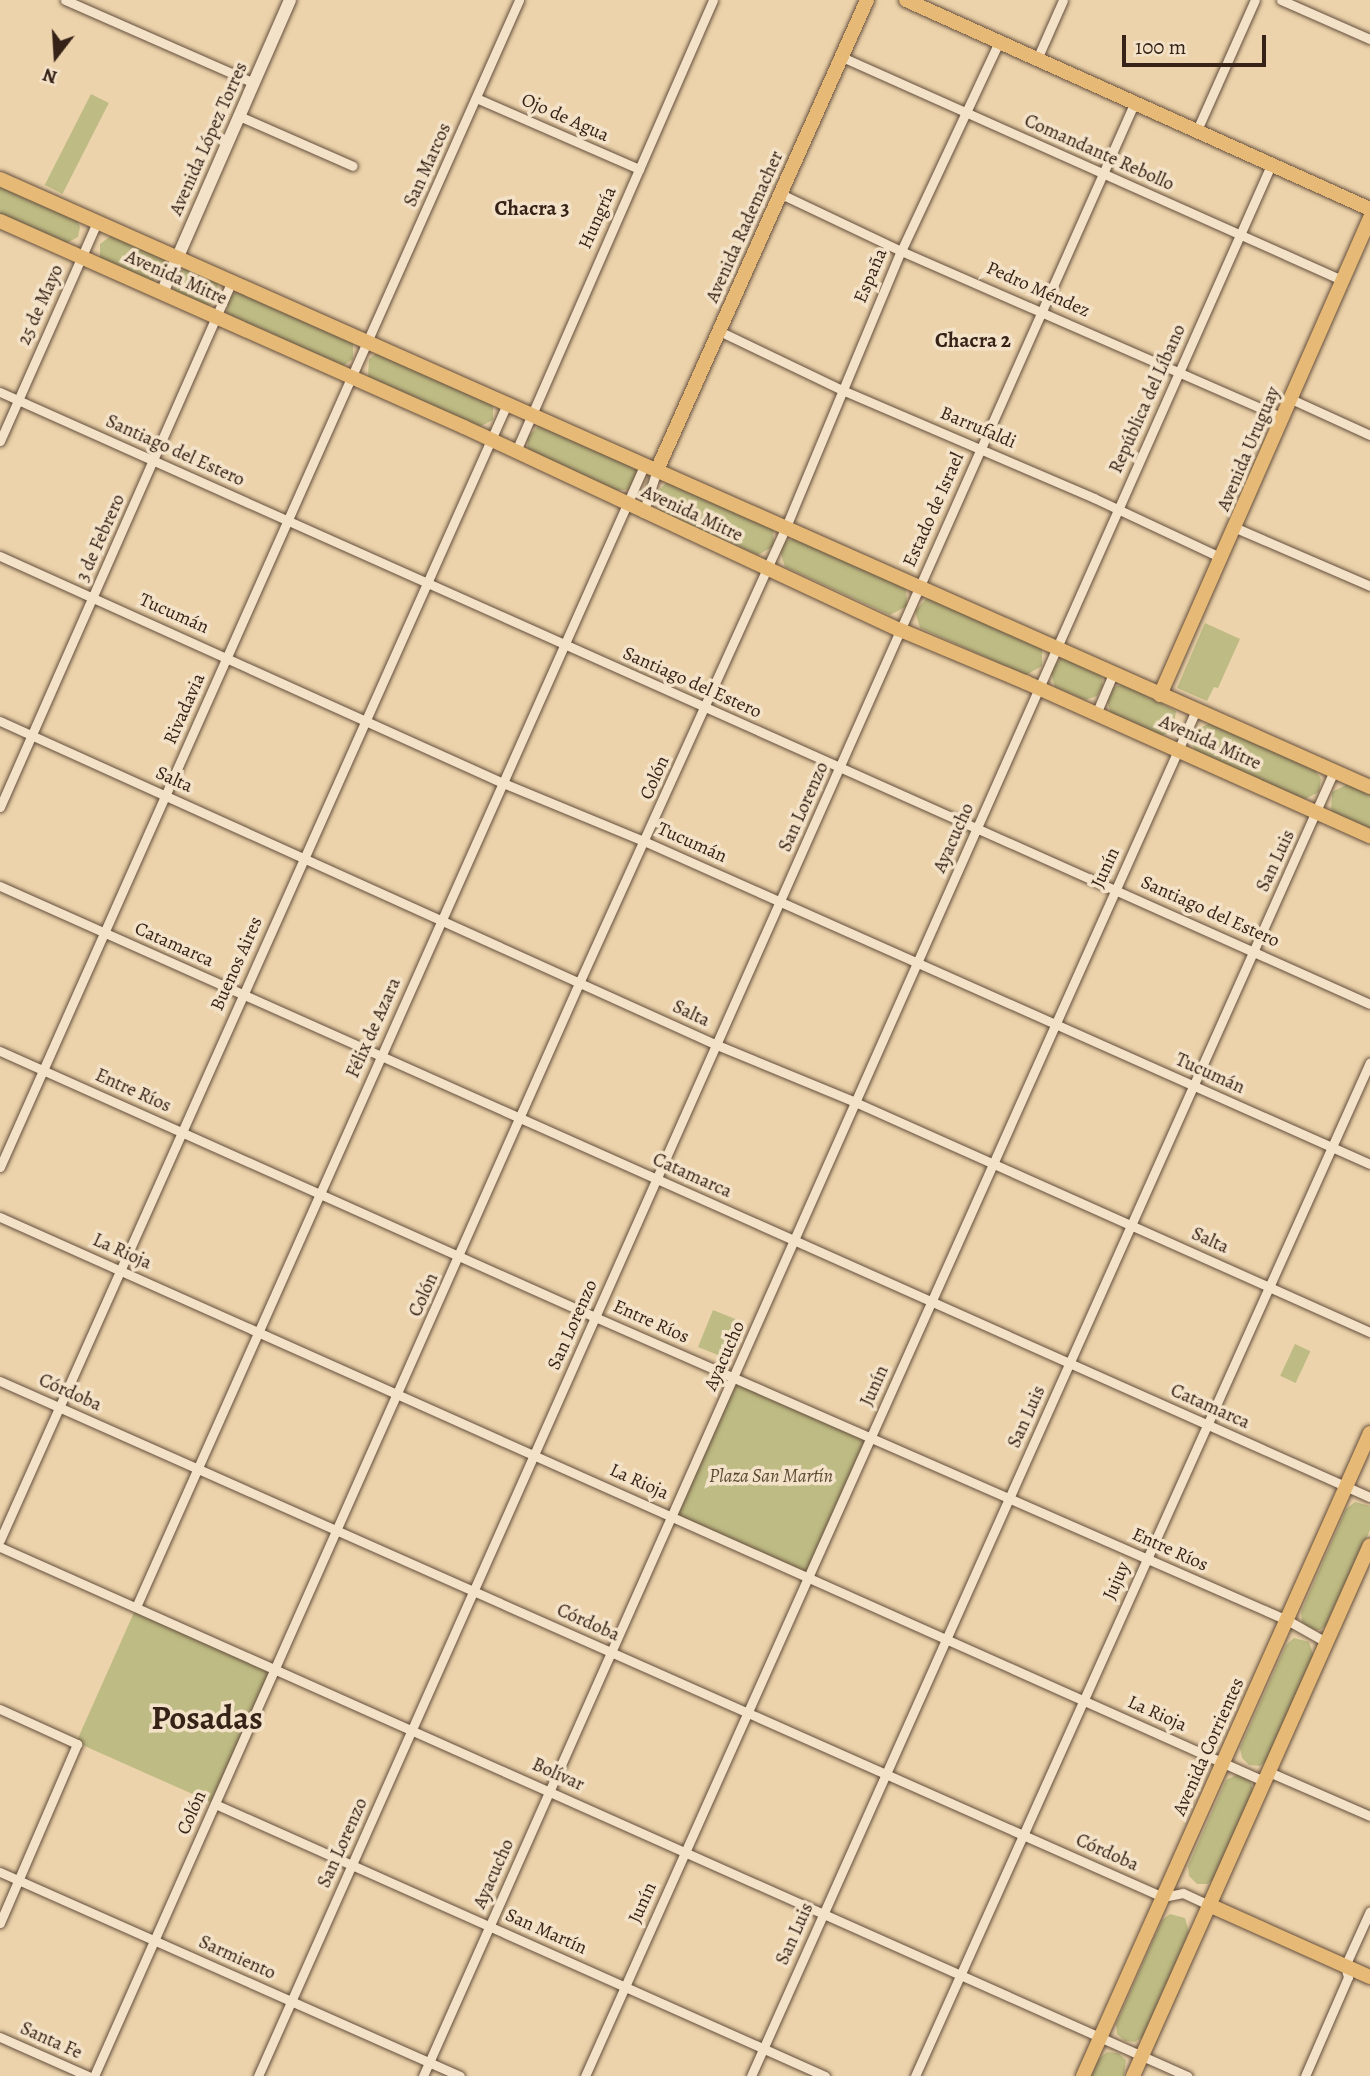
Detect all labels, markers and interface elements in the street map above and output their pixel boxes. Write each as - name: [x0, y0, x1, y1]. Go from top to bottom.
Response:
- north arrow: [21, 21, 91, 91]
- scale bar: [1125, 21, 1268, 65]
- text: 100 m: [1135, 33, 1186, 61]
- street label: Avenida López Torres: [165, 59, 253, 219]
- text: N: [39, 62, 60, 91]
- street label: Ojo de Agua: [518, 89, 612, 147]
- street label: Comandante Rebollo: [1021, 110, 1177, 196]
- street label: San Marcos: [399, 120, 457, 210]
- street label: Avenida Rademacher: [701, 148, 789, 306]
- street label: Hungría: [574, 183, 622, 253]
- district label: Chacra 3: [495, 195, 569, 221]
- street label: Avenida Mitre: [122, 245, 230, 311]
- street label: España: [849, 245, 893, 307]
- street label: Pedro Méndez: [983, 257, 1093, 323]
- street label: 25 de Mayo: [13, 261, 69, 349]
- street label: República del Líbano: [1105, 321, 1191, 477]
- district label: Chacra 2: [935, 327, 1011, 353]
- street label: Avenida Uruguay: [1213, 383, 1285, 515]
- street label: Barrufaldi: [937, 402, 1019, 454]
- street label: Santiago del Estero: [102, 410, 248, 492]
- street label: Estado de Israel: [899, 449, 969, 571]
- street label: Avenida Mitre: [638, 481, 746, 547]
- street label: 3 de Febrero: [72, 491, 130, 585]
- street label: Tucumán: [136, 589, 212, 639]
- street label: Santiago del Estero: [619, 642, 765, 724]
- street label: Rivadavia: [159, 670, 211, 748]
- street label: Avenida Mitre: [1156, 710, 1264, 776]
- street label: Colón: [635, 753, 675, 803]
- street label: San Lorenzo: [774, 759, 834, 855]
- street label: Salta: [152, 762, 196, 798]
- street label: Ayacucho: [929, 800, 979, 876]
- street label: Tucumán: [654, 818, 730, 868]
- street label: San Luis: [1252, 826, 1300, 896]
- street label: Junín: [1087, 844, 1125, 892]
- street label: Santiago del Estero: [1137, 871, 1283, 953]
- street label: Buenos Aires: [206, 913, 268, 1015]
- street label: Catamarca: [131, 917, 217, 973]
- street label: Félix de Azara: [342, 974, 406, 1082]
- street label: Salta: [669, 996, 713, 1032]
- street label: Tucumán: [1172, 1049, 1248, 1099]
- street label: Entre Ríos: [92, 1064, 174, 1118]
- street label: Catamarca: [649, 1148, 735, 1204]
- street label: Salta: [1188, 1223, 1232, 1259]
- street label: La Rioja: [89, 1229, 155, 1275]
- street label: Colón: [404, 1270, 444, 1320]
- street label: San Lorenzo: [543, 1277, 603, 1373]
- street label: Entre Ríos: [610, 1295, 692, 1349]
- street label: Ayacucho: [700, 1318, 750, 1394]
- street label: Junín: [856, 1362, 894, 1410]
- street label: Córdoba: [35, 1369, 105, 1417]
- street label: Catamarca: [1167, 1379, 1253, 1435]
- street label: San Luis: [1003, 1382, 1051, 1452]
- street label: La Rioja: [606, 1459, 672, 1505]
- park label: Plaza San Martín: [709, 1466, 833, 1488]
- street label: Entre Ríos: [1129, 1523, 1211, 1577]
- street label: Jujuy: [1099, 1558, 1135, 1604]
- street label: Córdoba: [553, 1599, 623, 1647]
- street label: Avenida Corrientes: [1168, 1675, 1250, 1819]
- street label: La Rioja: [1124, 1691, 1190, 1737]
- district label: Posadas: [151, 1698, 263, 1738]
- street label: Bolívar: [528, 1753, 588, 1797]
- street label: Colón: [172, 1788, 212, 1838]
- street label: San Lorenzo: [313, 1795, 373, 1891]
- street label: Córdoba: [1072, 1829, 1142, 1877]
- street label: Ayacucho: [469, 1836, 519, 1912]
- street label: Junín: [624, 1879, 662, 1927]
- street label: San Luis: [771, 1899, 819, 1969]
- street label: San Martín: [502, 1904, 590, 1960]
- street label: Sarmiento: [195, 1931, 279, 1985]
- street label: Santa Fe: [17, 2017, 85, 2065]

